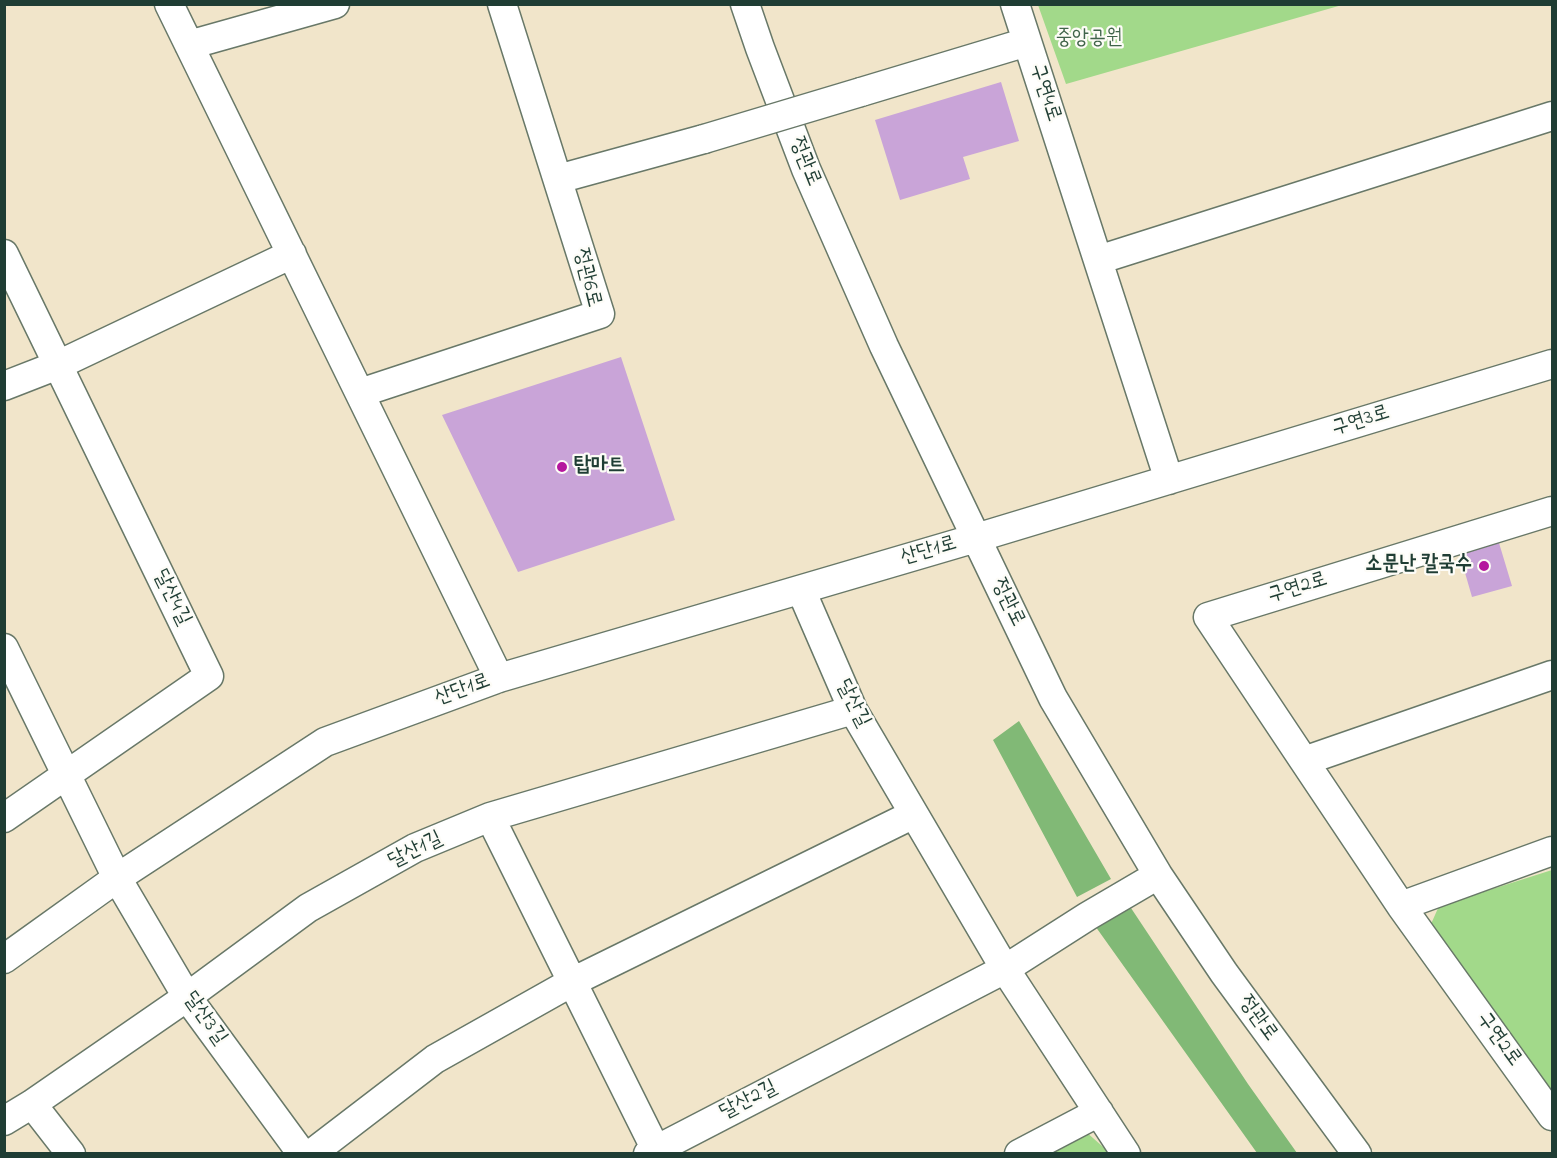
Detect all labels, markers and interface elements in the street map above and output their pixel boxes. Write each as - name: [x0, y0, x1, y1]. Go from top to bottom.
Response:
- park label: 중앙공원: [1055, 27, 1123, 53]
- street label: 구연4로: [1023, 61, 1065, 125]
- street label: 정관로: [783, 134, 825, 190]
- street label: 정관6로: [567, 246, 605, 310]
- street label: 구연3로: [1329, 401, 1393, 443]
- place label: 탑마트: [574, 454, 625, 480]
- marker: 탑마트: [555, 460, 569, 474]
- street label: 산단1로: [898, 532, 960, 572]
- place label: 소문난 칼국수: [1365, 553, 1472, 579]
- marker: 소문난 칼국수: [1477, 559, 1491, 573]
- street label: 달산4길: [147, 566, 195, 630]
- street label: 구연2로: [1265, 568, 1331, 610]
- street label: 정관로: [985, 575, 1029, 631]
- street label: 산단1로: [432, 669, 494, 713]
- street label: 달산길: [829, 676, 875, 732]
- street label: 달산1길: [385, 827, 447, 875]
- street label: 달산3길: [177, 987, 231, 1051]
- street label: 정관로: [1232, 991, 1282, 1047]
- street label: 구연2로: [1470, 1008, 1526, 1072]
- street label: 달산2길: [716, 1076, 782, 1126]

